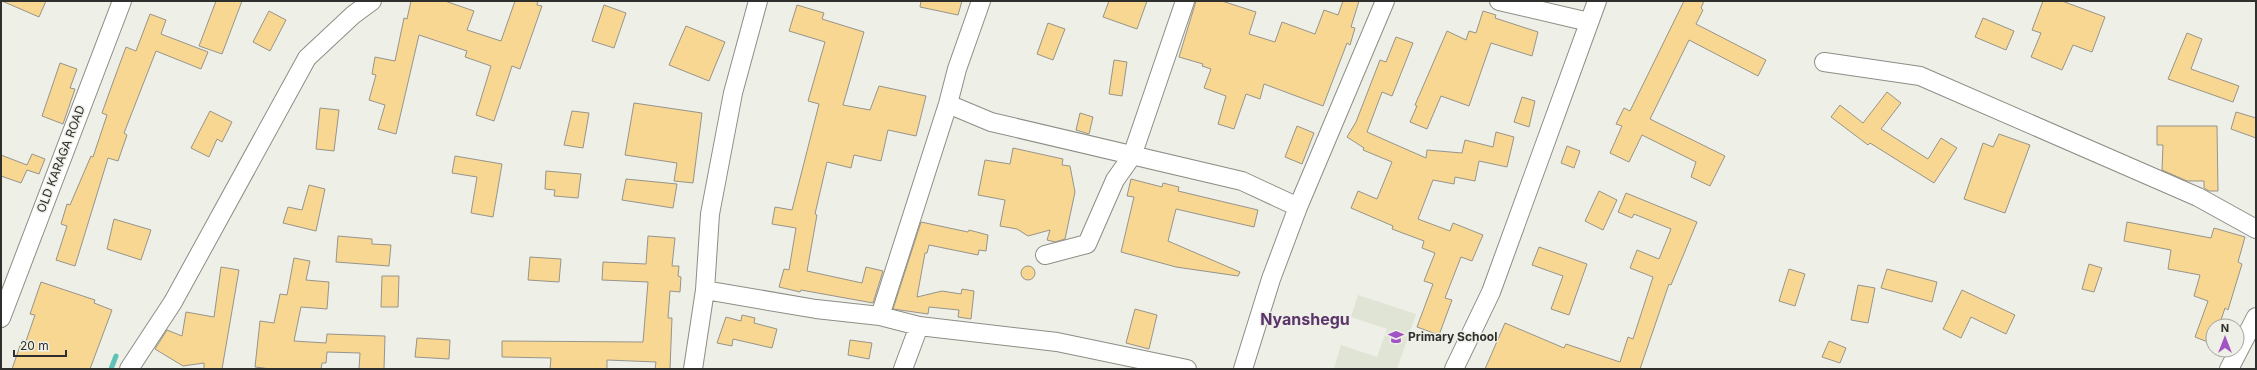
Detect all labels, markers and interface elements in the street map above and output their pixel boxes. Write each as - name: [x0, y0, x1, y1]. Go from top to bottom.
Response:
- street label: OLD KARAGA ROAD: [33, 103, 88, 215]
- district label: Nyanshegu: [1260, 309, 1350, 329]
- north arrow: [2205, 318, 2245, 358]
- text: N: [2221, 321, 2229, 335]
- school or university icon: Primary School: [1387, 328, 1405, 346]
- place label: Primary School: [1408, 329, 1497, 344]
- scale bar: [14, 332, 66, 358]
- text: 20 m: [20, 338, 49, 353]

